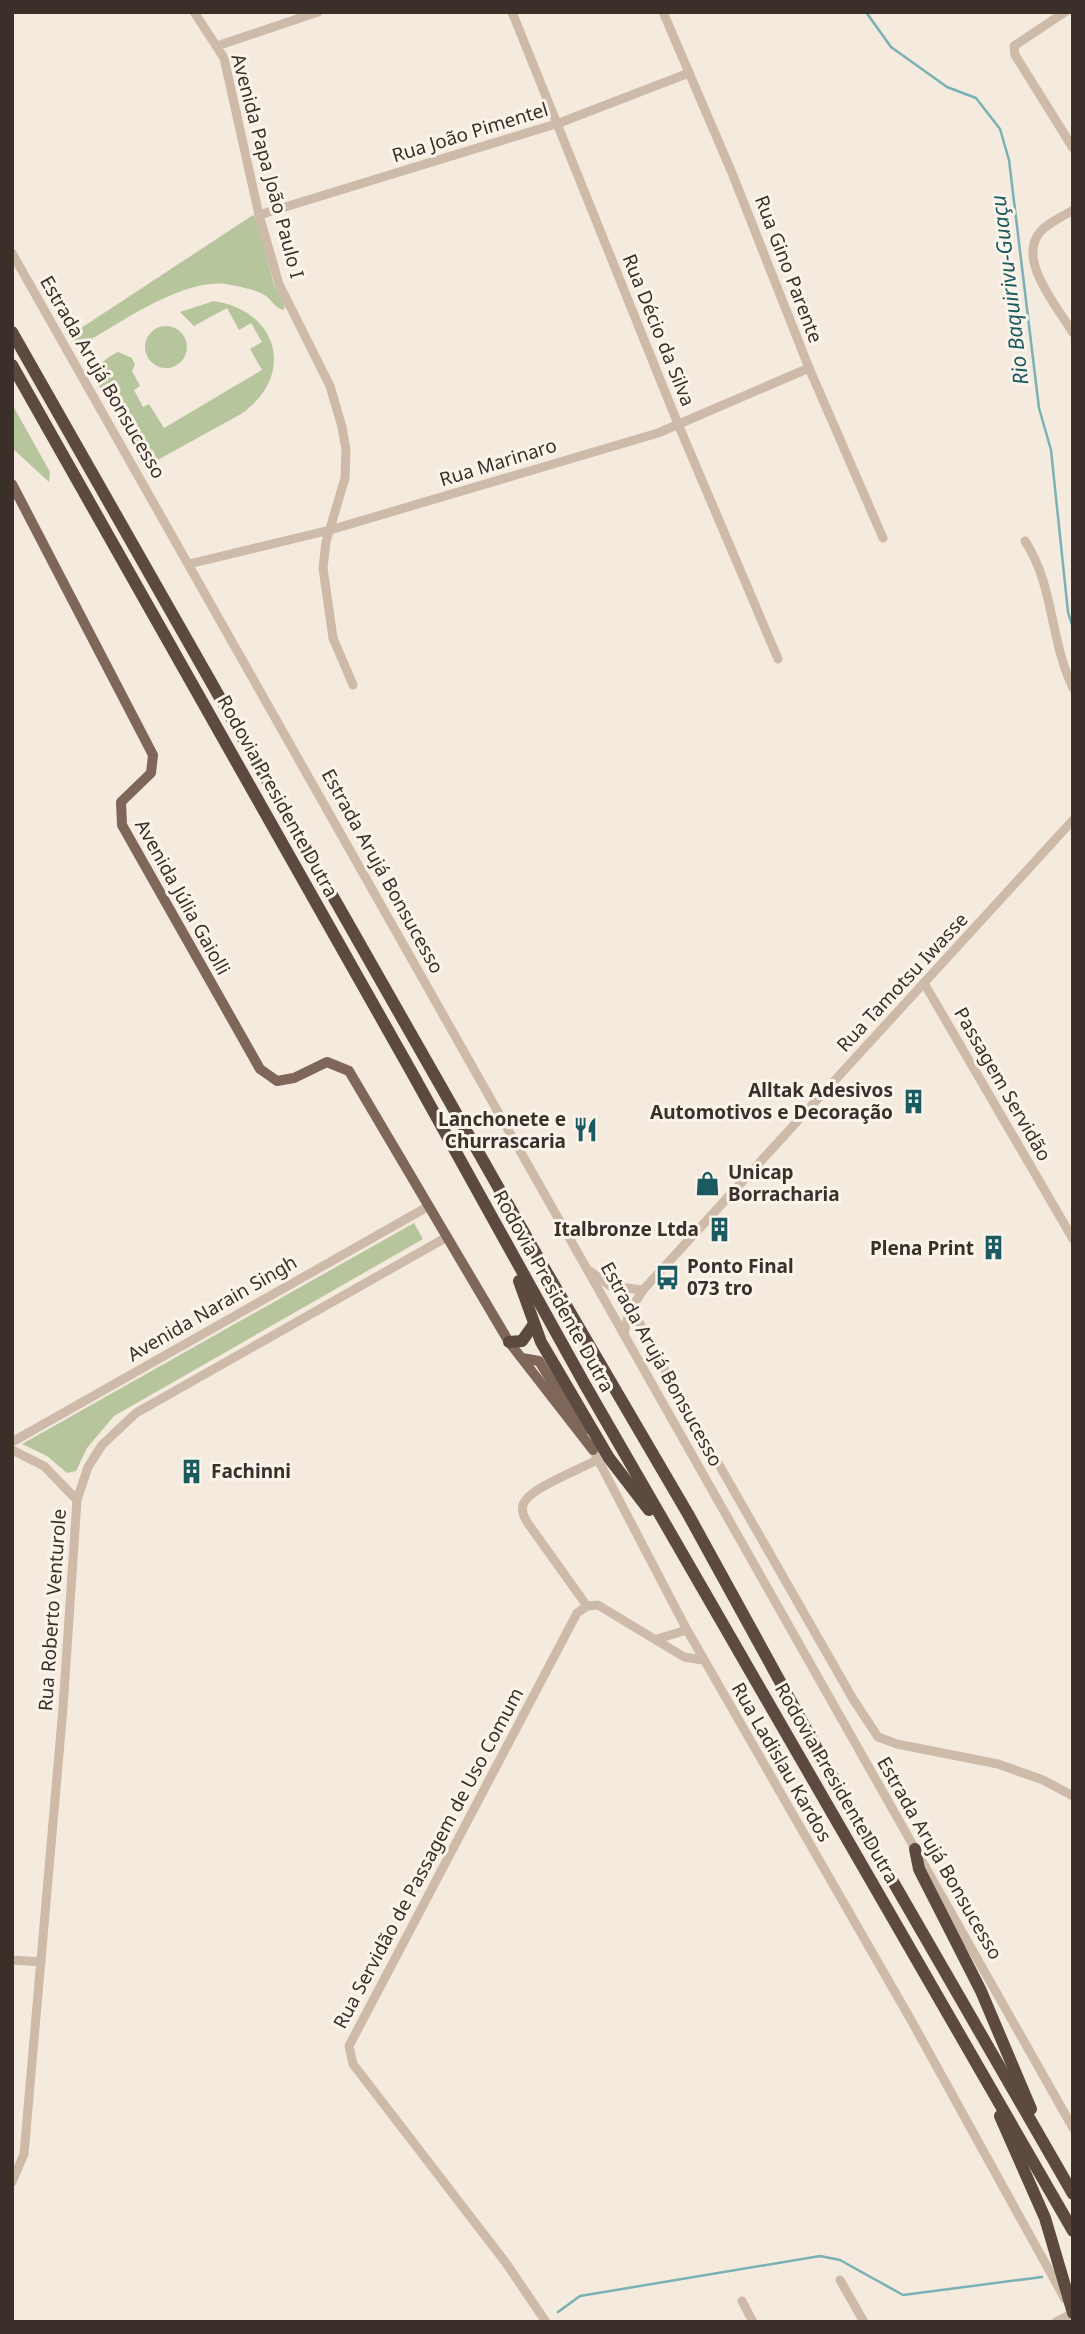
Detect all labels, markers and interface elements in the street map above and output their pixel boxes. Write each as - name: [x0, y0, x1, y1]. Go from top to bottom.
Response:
- street label: Avenida Papa João Paulo I: [226, 51, 310, 281]
- street label: Rua João Pimentel: [389, 96, 551, 168]
- street label: Rua Gino Parente: [749, 192, 829, 346]
- water label: Rio Baquirivu-Guaçu: [983, 193, 1035, 387]
- street label: Rua Décio da Silva: [617, 250, 701, 410]
- street label: Estrada Arujá Bonsucesso: [34, 271, 172, 483]
- street label: Rua Marinaro: [436, 432, 560, 492]
- street label: Rodovia Presidente Dutra: [212, 690, 344, 902]
- street label: Estrada Arujá Bonsucesso: [316, 764, 450, 978]
- street label: Avenida Júlia Gaiolli: [129, 814, 237, 980]
- street label: Rua Tamotsu Iwasse: [831, 907, 973, 1057]
- street label: Passagem Servidão: [948, 1002, 1058, 1166]
- place label: Alltak Adesivos Automotivos e Decoração: [650, 1077, 893, 1125]
- building icon: Alltak Adesivos Automotivos e Decoração: [899, 1087, 927, 1115]
- place label: Lanchonete e Churrascaria: [438, 1106, 566, 1154]
- restaurant icon: Lanchonete e Churrascaria: [572, 1116, 600, 1144]
- place label: Unicap Borracharia: [728, 1159, 840, 1207]
- shop icon: Unicap Borracharia: [694, 1169, 722, 1197]
- street label: Rodovia Presidente Dutra: [488, 1185, 620, 1397]
- building icon: Italbronze Ltda: [705, 1215, 733, 1243]
- place label: Italbronze Ltda: [554, 1216, 699, 1242]
- building icon: Plena Print: [980, 1234, 1008, 1262]
- place label: Plena Print: [870, 1235, 974, 1261]
- street label: Avenida Narain Singh: [122, 1249, 302, 1367]
- place label: Ponto Final 073 tro: [687, 1253, 794, 1301]
- street label: Estrada Arujá Bonsucesso: [595, 1257, 729, 1471]
- bus stop icon: Ponto Final 073 tro: [653, 1263, 681, 1291]
- building icon: Fachinni: [177, 1457, 205, 1485]
- place label: Fachinni: [211, 1458, 291, 1484]
- street label: Rua Roberto Venturole: [32, 1508, 72, 1712]
- street label: Rua Ladislau Kardos: [726, 1678, 838, 1846]
- street label: Rodovia Presidente Dutra: [769, 1678, 905, 1888]
- street label: Rua Servidão de Passagem de Uso Comum: [327, 1683, 529, 2033]
- street label: Estrada Arujá Bonsucesso: [871, 1752, 1009, 1964]

